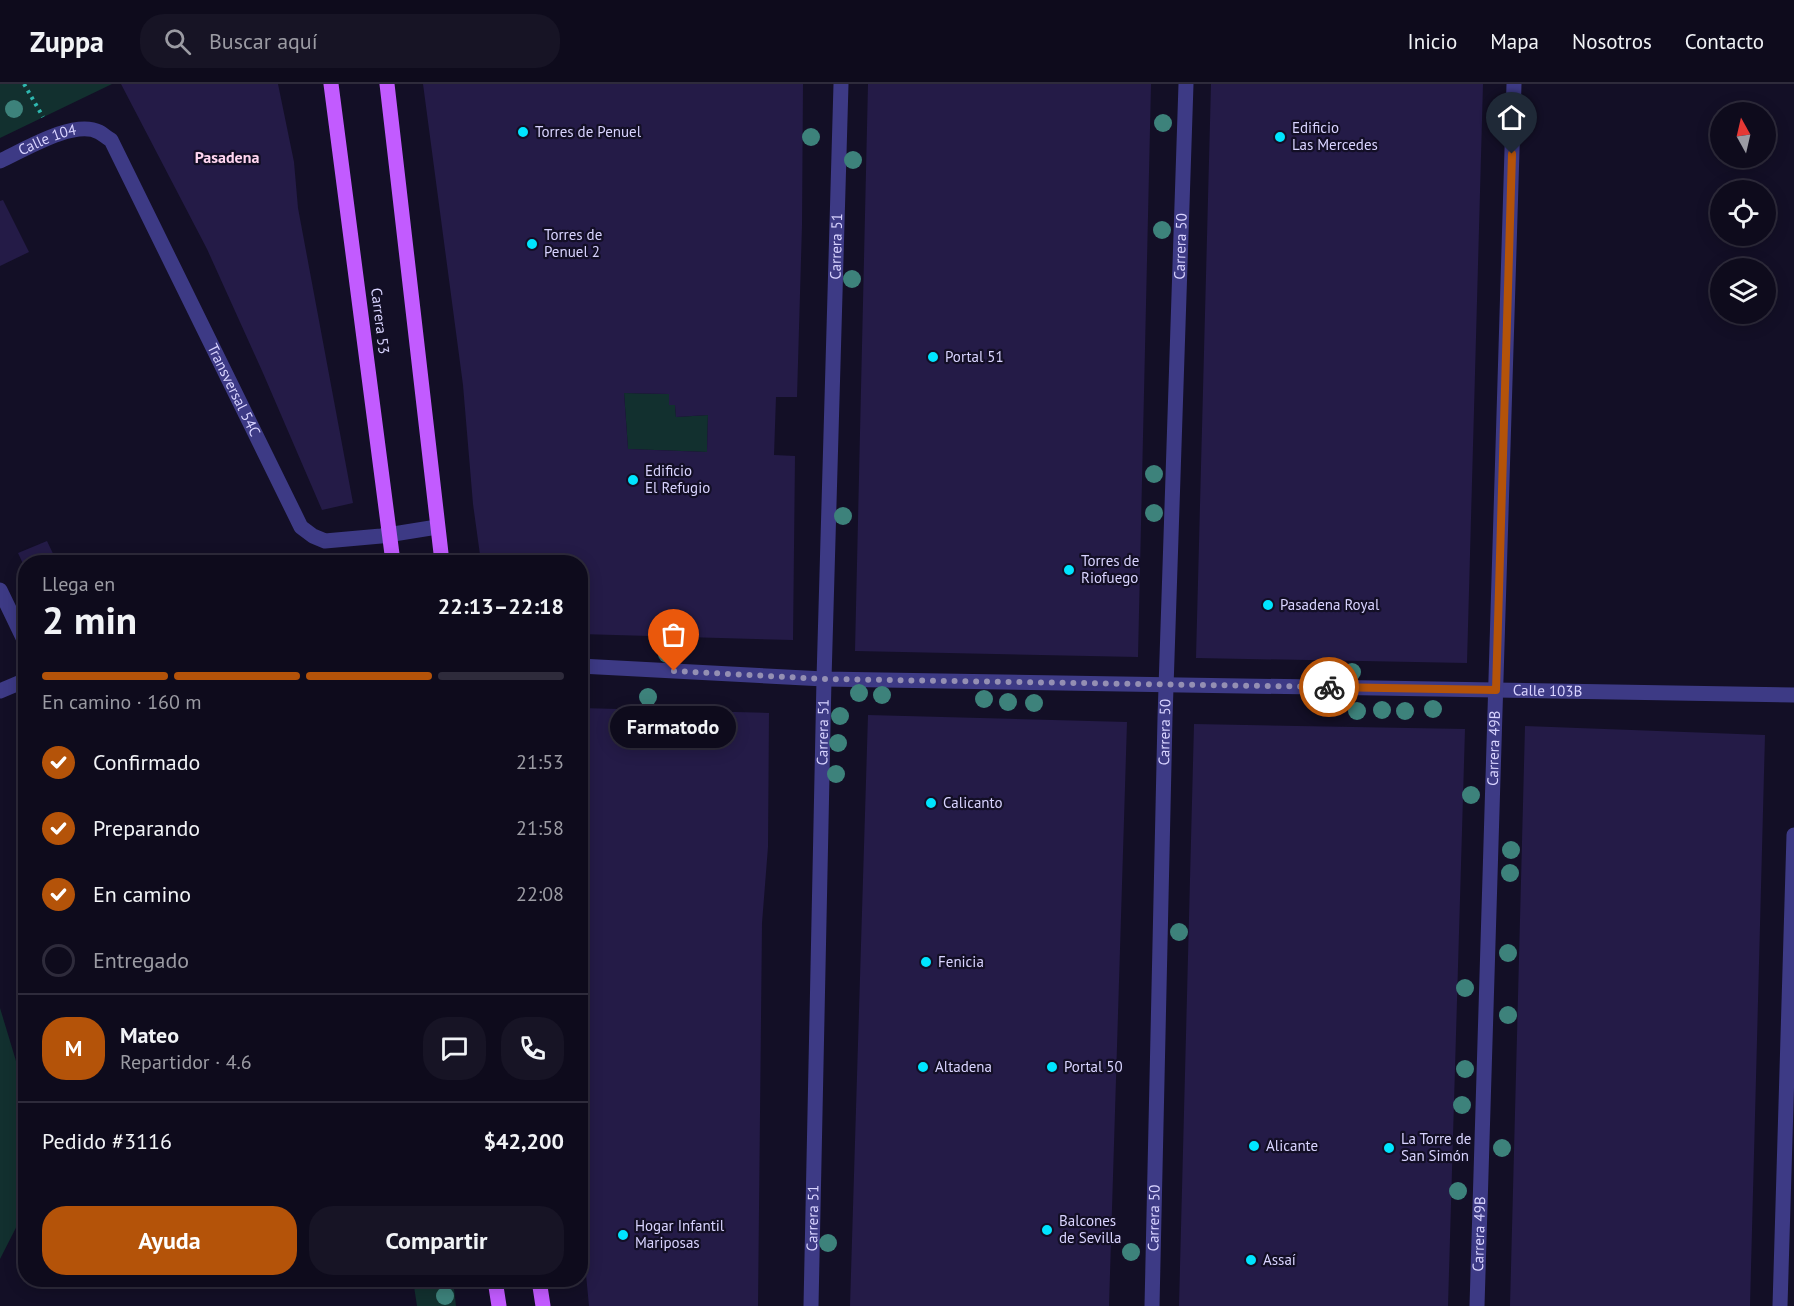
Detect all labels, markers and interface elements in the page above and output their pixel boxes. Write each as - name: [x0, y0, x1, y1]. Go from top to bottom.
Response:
- search box: [140, 14, 560, 68]
- text: Zuppa: [30, 23, 104, 60]
- icon: search: [161, 25, 194, 58]
- text: Buscar aquí: [209, 27, 318, 55]
- text: Inicio: [1408, 28, 1457, 55]
- text: Mapa: [1490, 28, 1539, 55]
- text: Nosotros: [1572, 28, 1652, 55]
- text: Contacto: [1685, 28, 1764, 55]
- pin: [1486, 92, 1537, 154]
- icon: home: [1495, 101, 1528, 134]
- north arrow: [1710, 102, 1776, 168]
- map controls: [1710, 102, 1776, 324]
- place label: Edificio Las Mercedes: [1292, 118, 1378, 154]
- street label: Calle 104: [15, 120, 78, 159]
- place label: Torres de Penuel: [535, 122, 642, 141]
- marker: Torres de Penuel: [516, 125, 530, 139]
- marker: Edificio Las Mercedes: [1273, 130, 1287, 144]
- district label: Pasadena: [195, 147, 259, 167]
- button: locate: [1710, 180, 1776, 246]
- street label: Carrera 51: [825, 213, 846, 280]
- street label: Carrera 50: [1170, 213, 1191, 280]
- place label: Torres de Penuel 2: [544, 225, 602, 261]
- marker: Torres de Penuel 2: [525, 237, 539, 251]
- button: layers: [1710, 258, 1776, 324]
- street label: Carrera 53: [367, 287, 394, 355]
- street label: Transversal 54C: [203, 340, 265, 439]
- place label: Portal 51: [945, 347, 1004, 366]
- marker: Portal 51: [926, 350, 940, 364]
- place label: Edificio El Refugio: [645, 461, 710, 497]
- marker: Edificio El Refugio: [626, 473, 640, 487]
- place label: Torres de Riofuego: [1081, 551, 1139, 587]
- marker: Torres de Riofuego: [1062, 563, 1076, 577]
- text: Llega en: [42, 571, 115, 597]
- text: 22:13–22:18: [438, 592, 564, 620]
- text: 2 min: [42, 594, 137, 645]
- place label: Pasadena Royal: [1280, 595, 1380, 614]
- marker: Pasadena Royal: [1261, 598, 1275, 612]
- pin: [648, 609, 699, 671]
- icon: bag: [657, 618, 690, 651]
- courier: [1299, 657, 1359, 717]
- icon: bike: [1313, 671, 1346, 704]
- street label: Calle 103B: [1513, 680, 1582, 701]
- text: En camino · 160 m: [42, 689, 202, 715]
- street label: Carrera 51: [812, 699, 833, 766]
- street label: Carrera 50: [1154, 699, 1175, 766]
- callout: Farmatodo: [611, 707, 737, 749]
- street label: Carrera 49B: [1483, 710, 1504, 786]
- text: Farmatodo: [627, 714, 719, 740]
- icon: check: [42, 746, 75, 779]
- text: Confirmado: [93, 748, 200, 776]
- text: 21:53: [516, 749, 564, 775]
- place label: Calicanto: [943, 793, 1003, 812]
- marker: Calicanto: [924, 796, 938, 810]
- icon: check: [42, 812, 75, 845]
- text: Preparando: [93, 814, 200, 842]
- text: 21:58: [516, 815, 564, 841]
- icon: check: [42, 878, 75, 911]
- text: En camino: [93, 880, 191, 908]
- text: 22:08: [516, 881, 564, 907]
- text: Entregado: [93, 946, 189, 974]
- place label: Fenicia: [938, 952, 984, 971]
- marker: Fenicia: [919, 955, 933, 969]
- button: chat: [423, 1017, 486, 1080]
- button: phone: [501, 1017, 564, 1080]
- text: Mateo: [120, 1021, 179, 1049]
- text: M: [65, 1034, 82, 1062]
- text: Repartidor · 4.6: [120, 1049, 252, 1075]
- place label: Altadena: [935, 1057, 992, 1076]
- place label: Portal 50: [1064, 1057, 1123, 1076]
- marker: Altadena: [916, 1060, 930, 1074]
- marker: Portal 50: [1045, 1060, 1059, 1074]
- text: Pedido #3116: [42, 1127, 172, 1155]
- text: $42,200: [484, 1127, 564, 1155]
- place label: La Torre de San Simón: [1401, 1129, 1471, 1165]
- place label: Alicante: [1266, 1136, 1318, 1155]
- marker: Alicante: [1247, 1139, 1261, 1153]
- marker: La Torre de San Simón: [1382, 1141, 1396, 1155]
- street label: Carrera 51: [802, 1185, 823, 1251]
- street label: Carrera 50: [1143, 1185, 1164, 1251]
- street label: Carrera 49B: [1468, 1196, 1489, 1272]
- button: Ayuda: [42, 1206, 297, 1275]
- button: Compartir: [309, 1206, 564, 1275]
- place label: Balcones de Sevilla: [1059, 1211, 1121, 1247]
- place label: Hogar Infantil Mariposas: [635, 1216, 725, 1252]
- marker: Balcones de Sevilla: [1040, 1223, 1054, 1237]
- marker: Hogar Infantil Mariposas: [616, 1228, 630, 1242]
- place label: Assaí: [1263, 1250, 1296, 1269]
- marker: Assaí: [1244, 1253, 1258, 1267]

